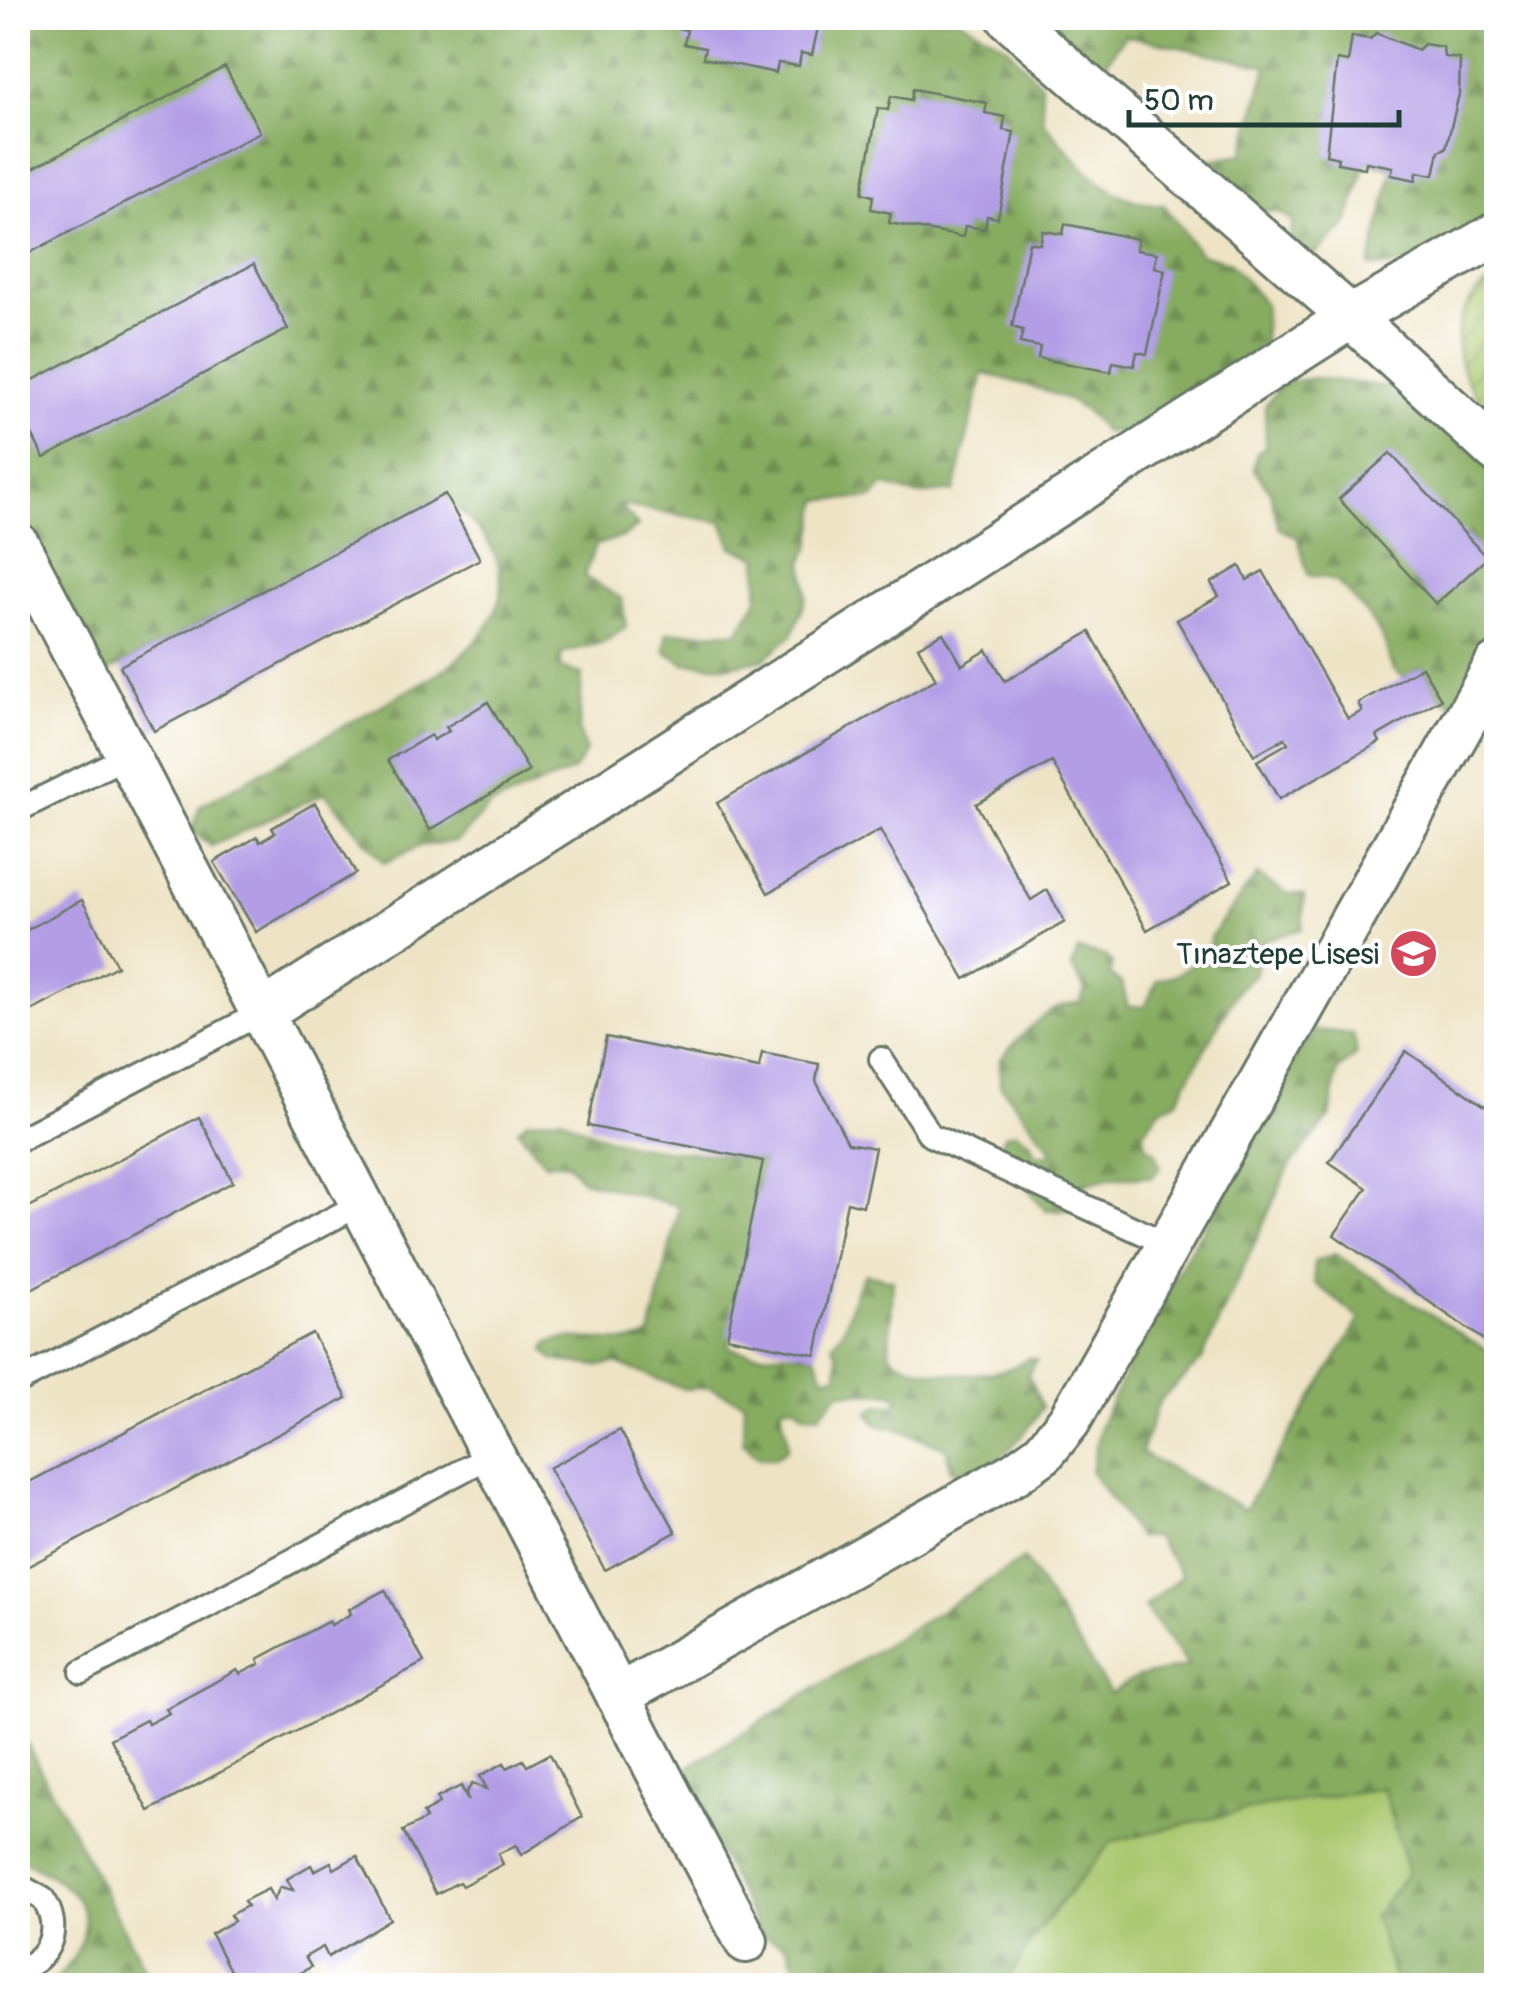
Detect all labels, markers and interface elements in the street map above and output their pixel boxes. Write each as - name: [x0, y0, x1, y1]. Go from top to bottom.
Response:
- scale bar: [1129, 65, 1399, 127]
- text: 50 m: [1144, 82, 1214, 119]
- school or university icon: Tınaztepe Lisesi: [1388, 928, 1440, 980]
- place label: Tınaztepe Lisesi: [1176, 936, 1379, 973]

